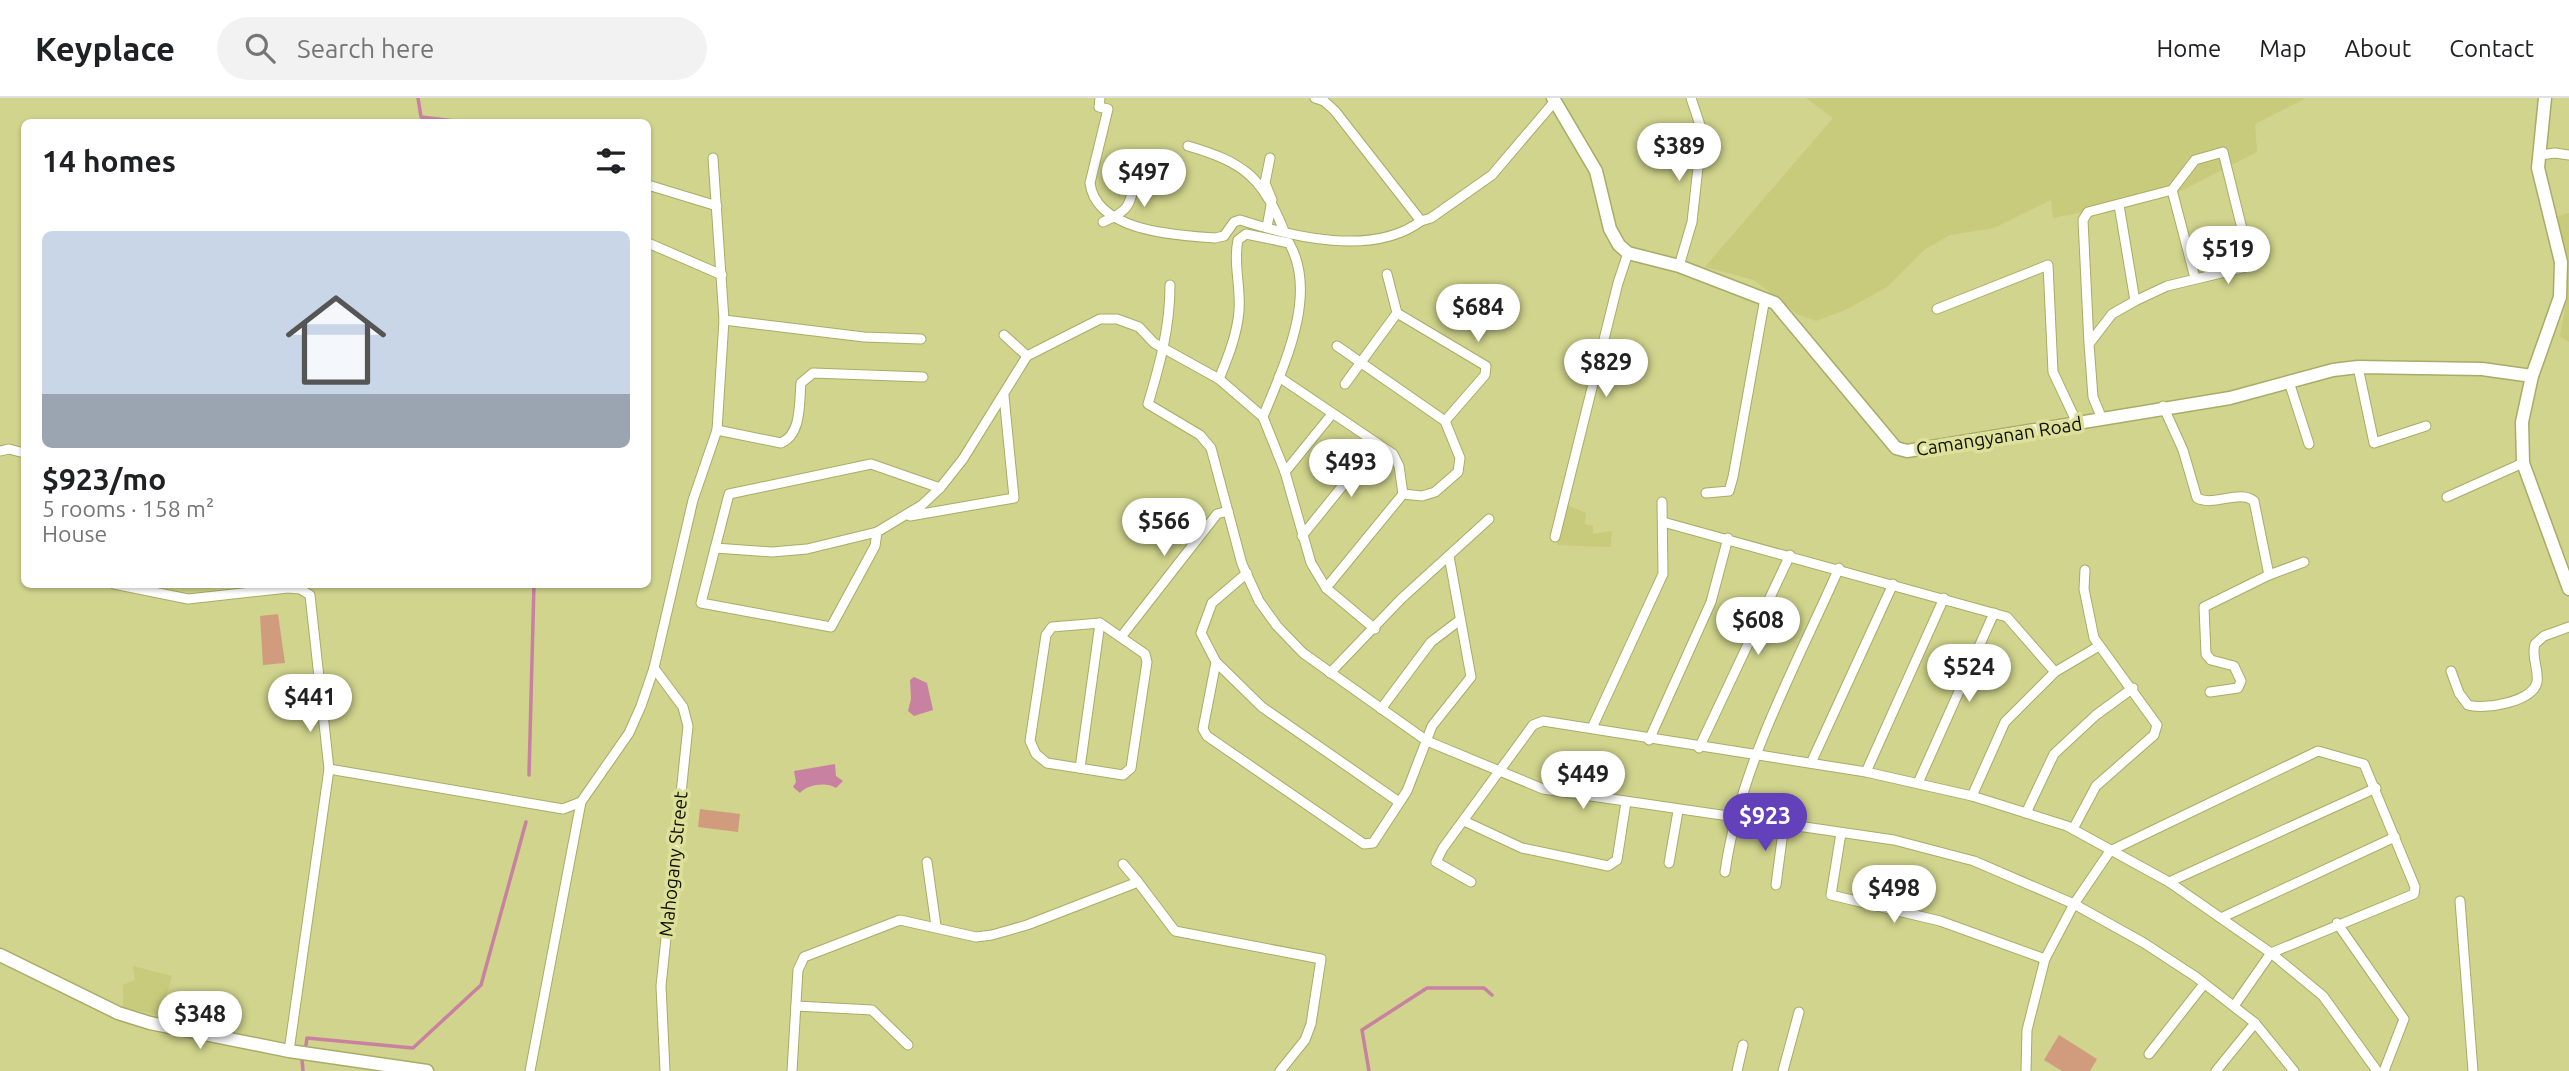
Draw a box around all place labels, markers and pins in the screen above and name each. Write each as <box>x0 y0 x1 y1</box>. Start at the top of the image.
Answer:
pin: $389 <box>1638 123 1720 183</box>
pin: $497 <box>1103 150 1185 209</box>
pin: $519 <box>2187 226 2269 286</box>
pin: $684 <box>1437 285 1519 344</box>
pin: $829 <box>1565 340 1647 399</box>
pin: $493 <box>1310 440 1392 499</box>
pin: $566 <box>1123 498 1205 558</box>
pin: $608 <box>1717 598 1799 657</box>
pin: $524 <box>1928 644 2010 704</box>
pin: $441 <box>269 674 351 734</box>
pin: $449 <box>1542 752 1624 811</box>
pin: $923 <box>1724 794 1806 853</box>
pin: $498 <box>1853 866 1935 925</box>
pin: $348 <box>159 992 241 1051</box>

